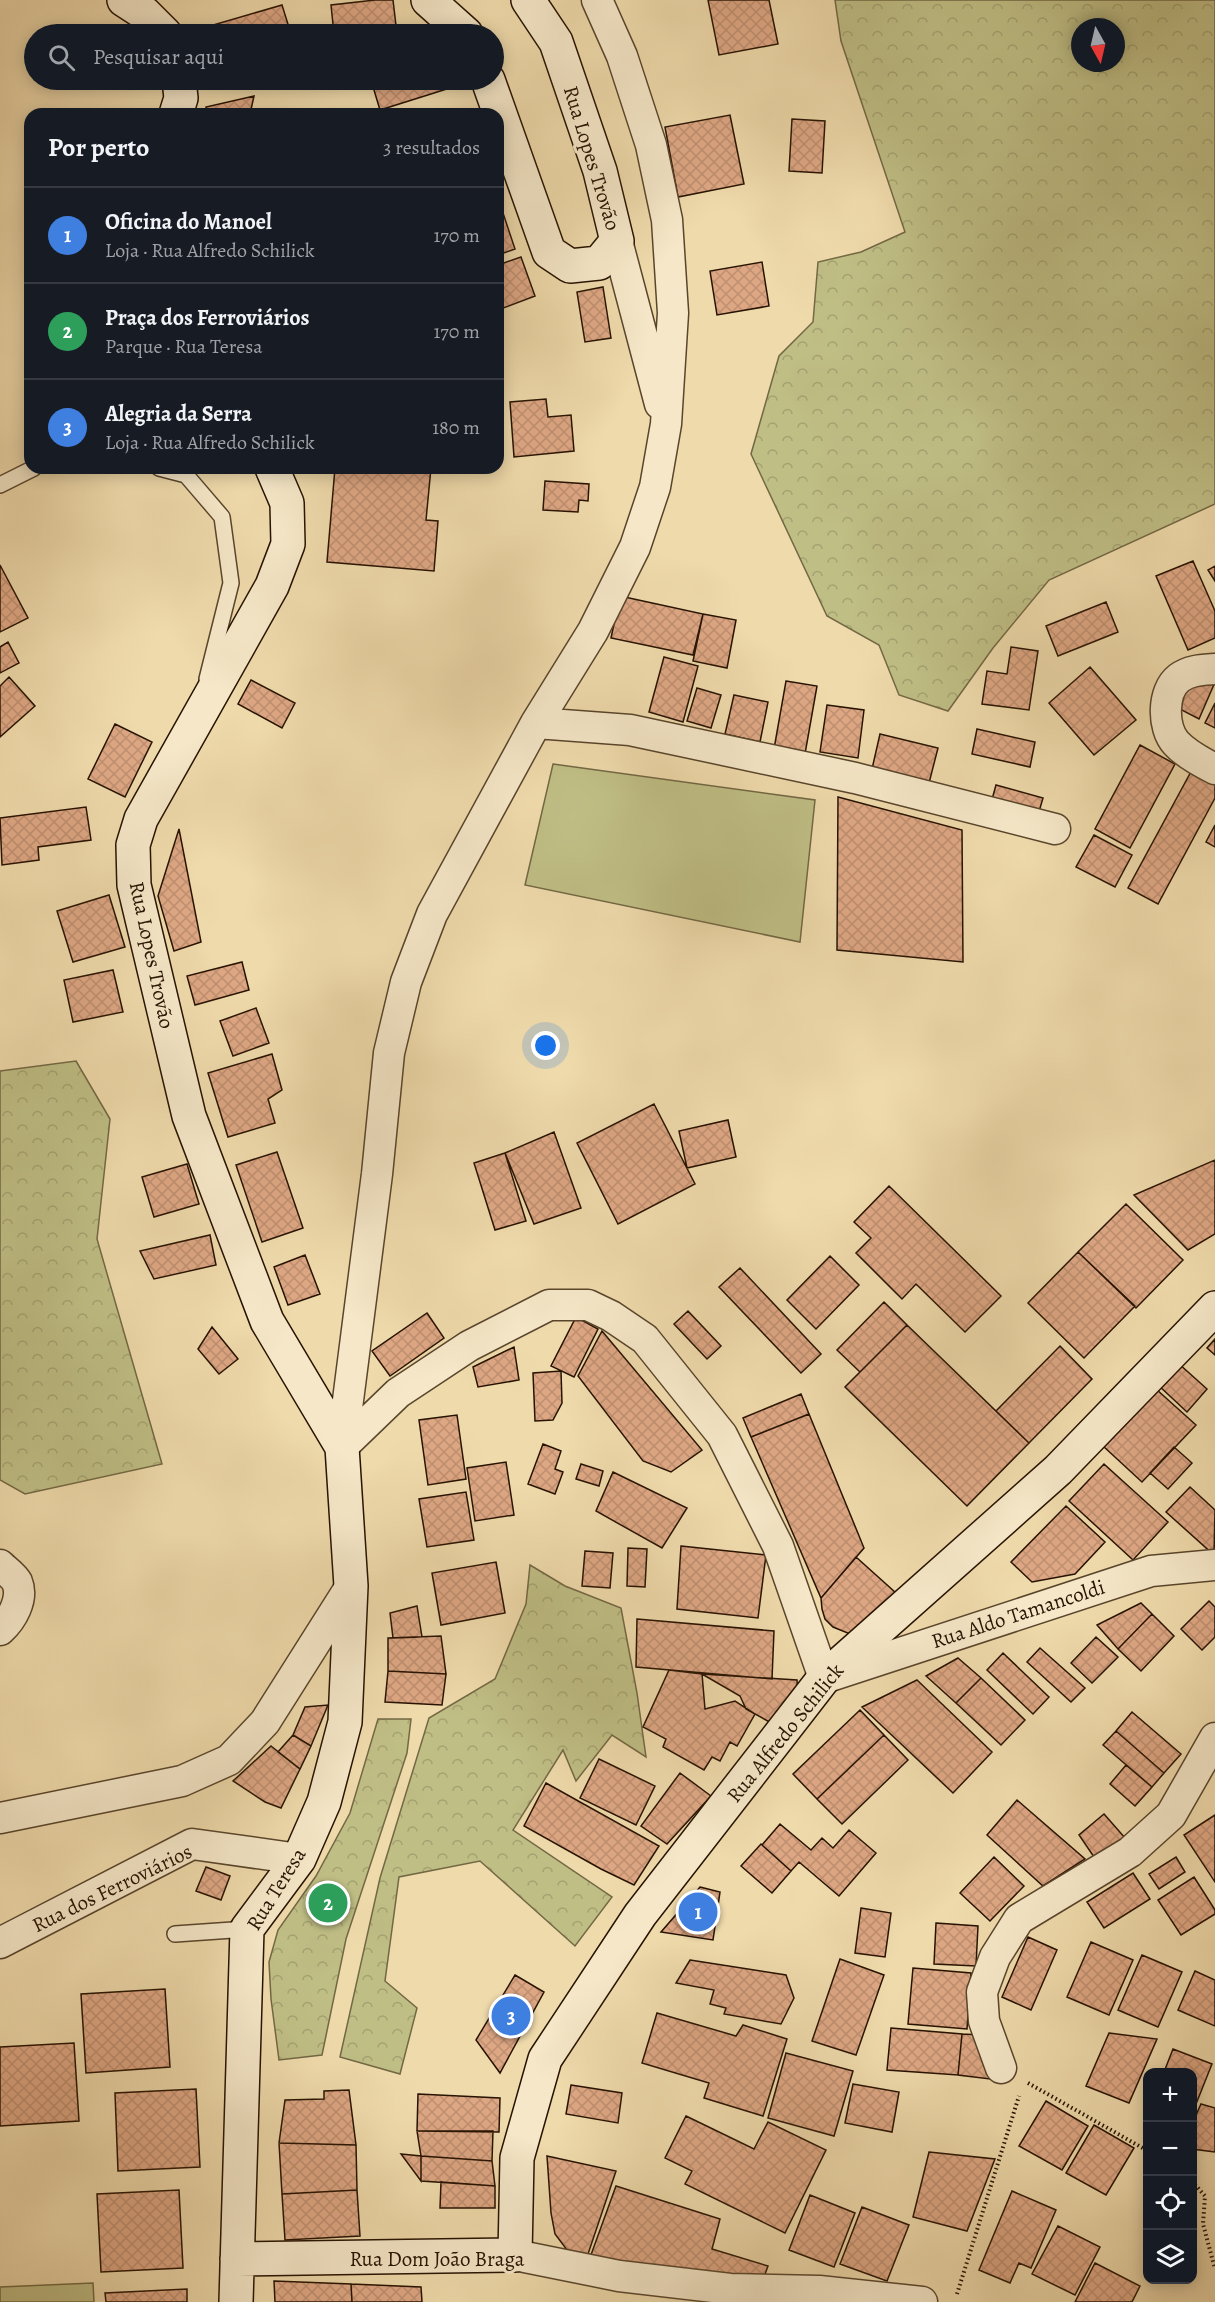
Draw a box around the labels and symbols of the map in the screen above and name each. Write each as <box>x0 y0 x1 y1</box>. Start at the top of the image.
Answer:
north arrow <box>1071 18 1125 72</box>
street label: Rua Lopes Trovão <box>557 82 627 234</box>
street label: Rua Lopes Trovão <box>123 879 181 1031</box>
your location <box>531 1031 560 1060</box>
street label: Rua Aldo Tamancoldi <box>928 1573 1108 1655</box>
street label: Rua Alfredo Schilick <box>720 1657 850 1809</box>
street label: Rua dos Ferroviários <box>27 1837 197 1939</box>
street label: Rua Teresa <box>240 1842 313 1936</box>
pin: 2 <box>308 1880 348 1926</box>
pin: 1 <box>678 1890 718 1934</box>
pin: 3 <box>492 1994 530 2038</box>
street label: Rua Dom João Braga <box>349 2245 525 2273</box>

